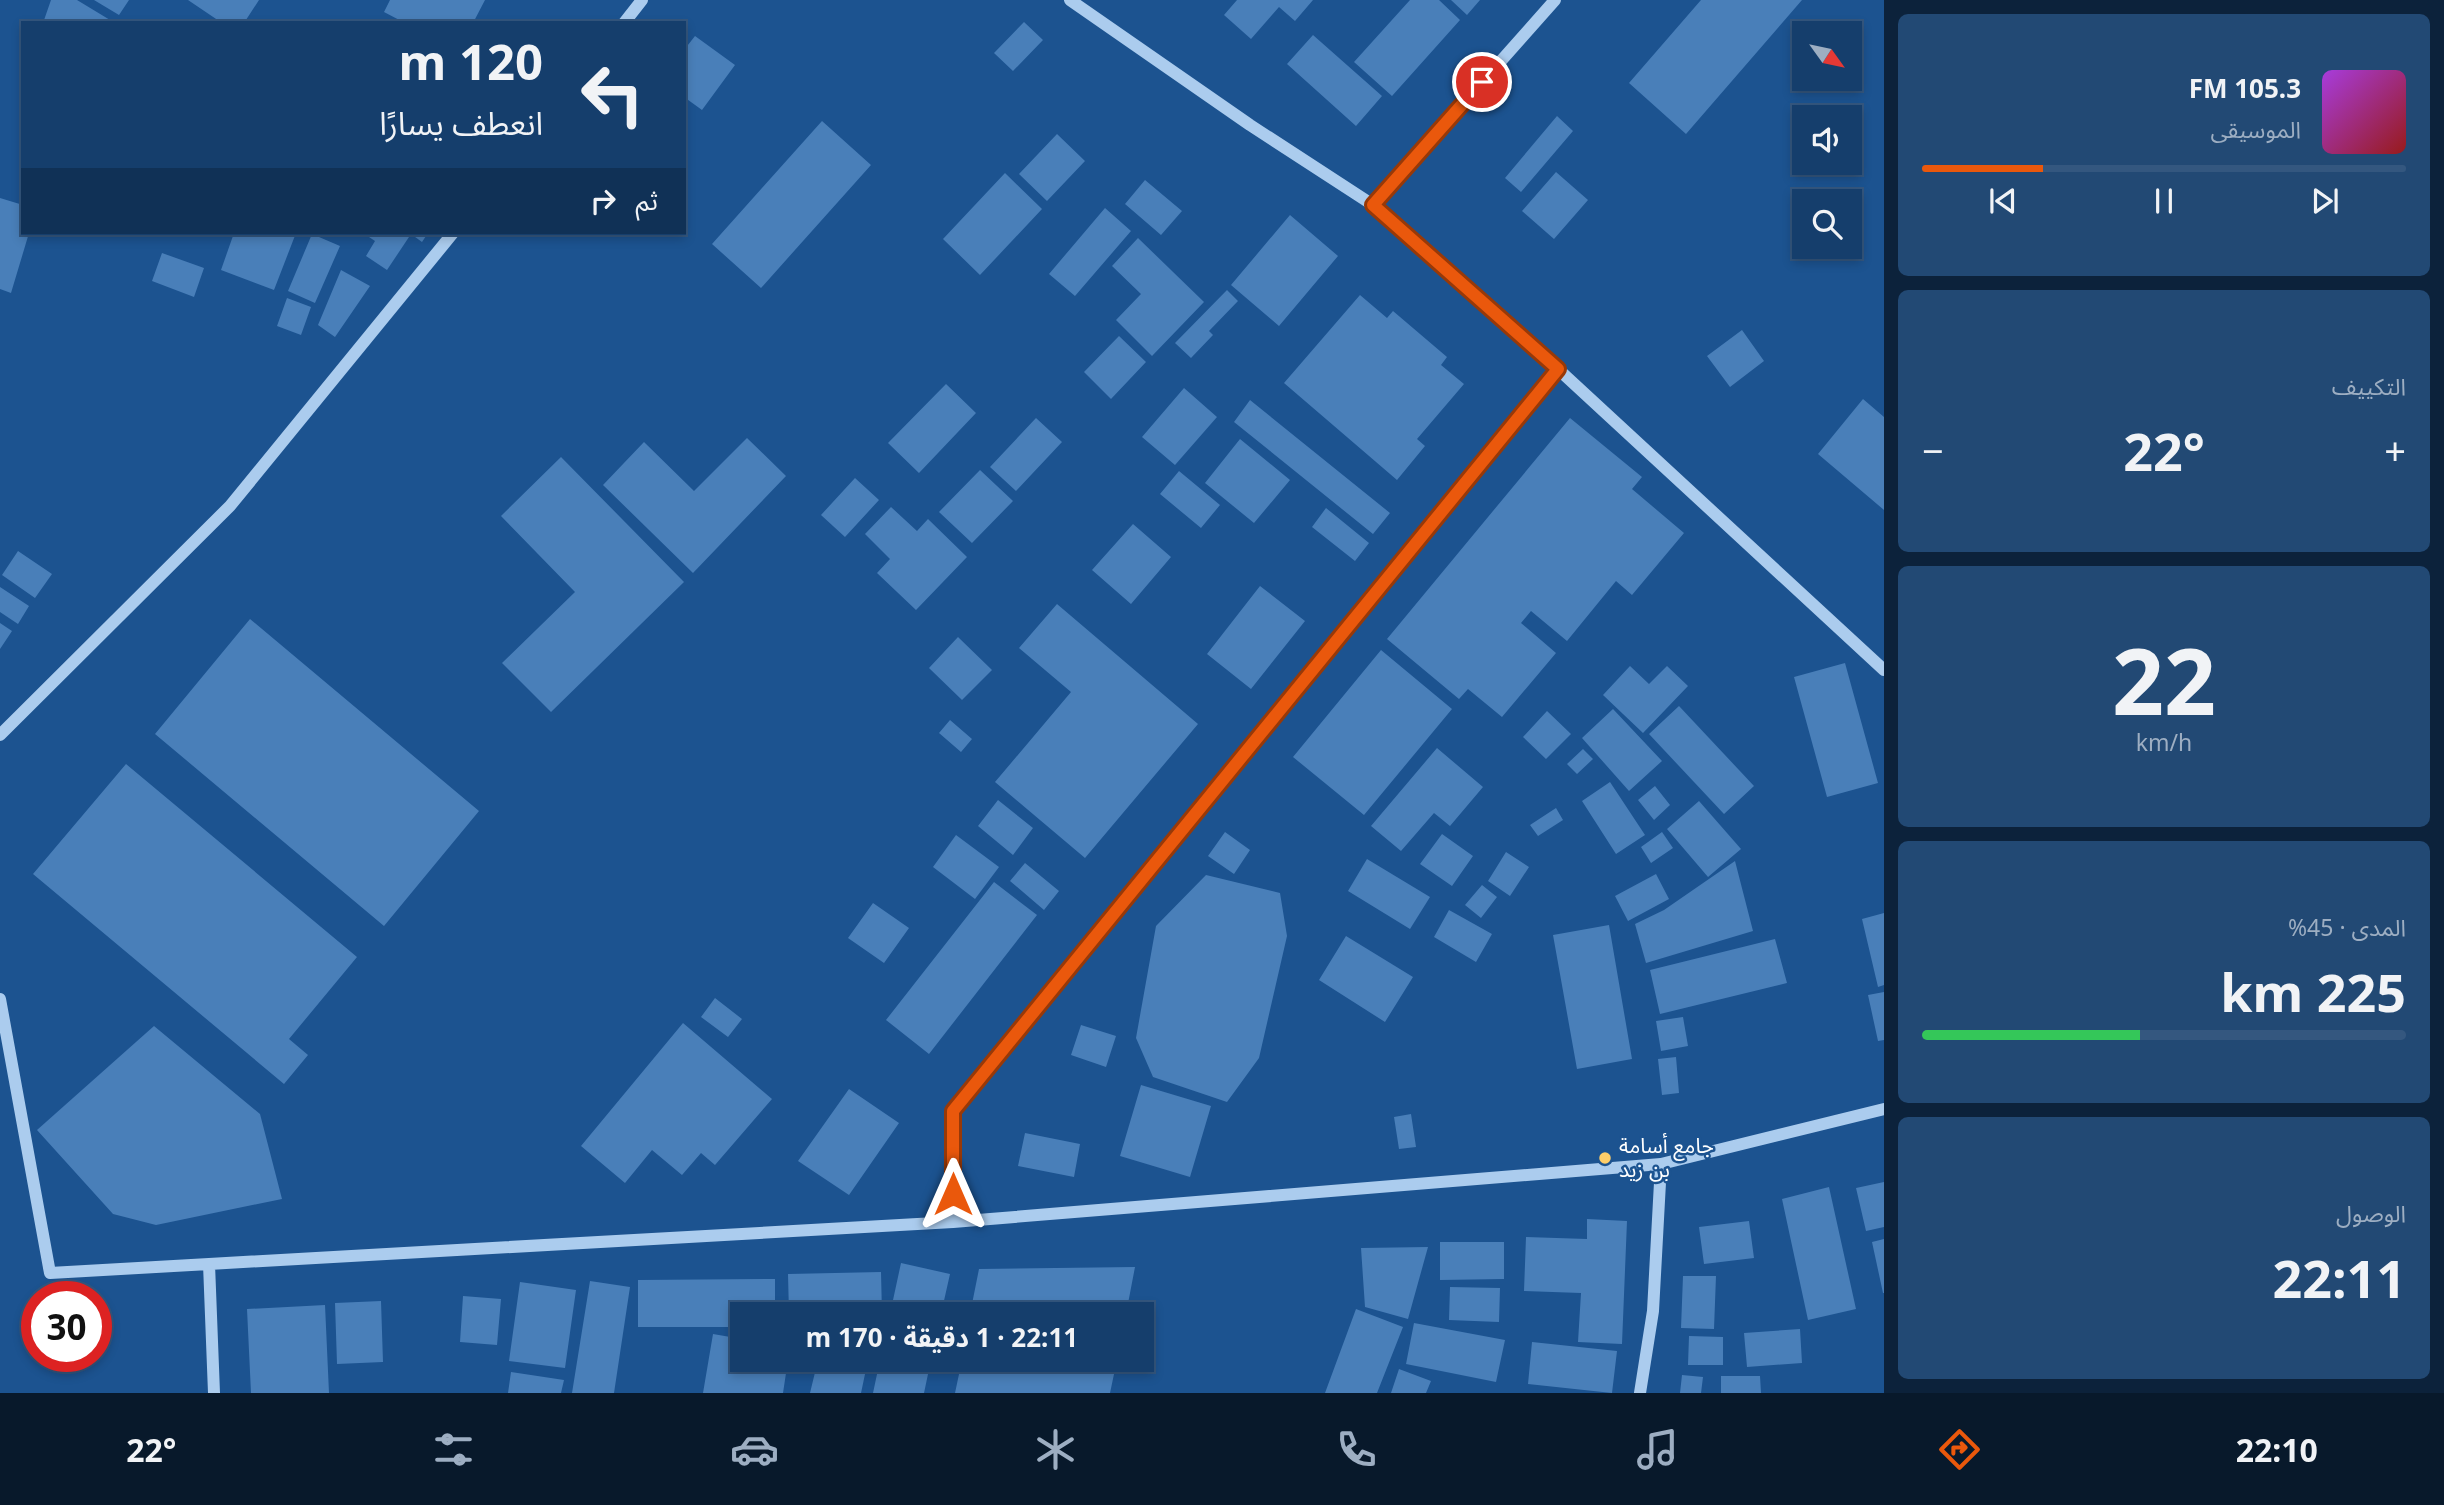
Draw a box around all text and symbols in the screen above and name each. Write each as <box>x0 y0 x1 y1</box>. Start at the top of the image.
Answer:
north arrow <box>1792 21 1862 91</box>
map controls <box>1792 21 1862 259</box>
text: 120 m <box>398 28 543 94</box>
icon: left <box>567 49 658 140</box>
pin <box>1452 52 1512 112</box>
icon: arrive <box>1463 63 1501 101</box>
text: 105.3 FM <box>2189 70 2301 106</box>
text: انعطف يسارًا <box>379 101 543 144</box>
button: sound <box>1792 105 1862 175</box>
text: الموسيقى <box>2210 113 2301 145</box>
icon: right <box>584 182 622 220</box>
text: ثم <box>636 182 658 218</box>
icon: previous <box>1984 182 2022 220</box>
icon: pause <box>2145 182 2183 220</box>
icon: next <box>2306 182 2344 220</box>
button: search <box>1792 189 1862 259</box>
text: التكييف <box>2332 370 2406 402</box>
text: 22° <box>2123 415 2205 486</box>
text: − <box>1922 424 1944 476</box>
text: + <box>2384 424 2406 476</box>
text: 22 <box>2112 618 2216 742</box>
text: km/h <box>2136 726 2192 758</box>
text: المدى · 45% <box>2288 911 2406 943</box>
text: 225 km <box>2220 956 2406 1027</box>
place label: جامع أسامة بن زيد <box>1619 1131 1714 1183</box>
marker: جامع أسامة بن زيد <box>1597 1150 1613 1166</box>
position arrow <box>916 1157 990 1231</box>
text: الوصول <box>2336 1197 2406 1229</box>
text: 22:11 <box>2272 1242 2406 1313</box>
speed limit sign: 30 <box>21 1281 112 1372</box>
text: 22:11 · 1 دقيقة · 170 m <box>806 1319 1078 1355</box>
icon: filters <box>429 1425 478 1474</box>
icon: car <box>730 1425 779 1474</box>
icon: climate <box>1031 1425 1080 1474</box>
icon: phone <box>1332 1425 1381 1474</box>
icon: music <box>1633 1425 1682 1474</box>
icon: directions <box>1935 1425 1984 1474</box>
text: 22° <box>126 1428 176 1471</box>
text: 22:10 <box>2236 1428 2318 1471</box>

